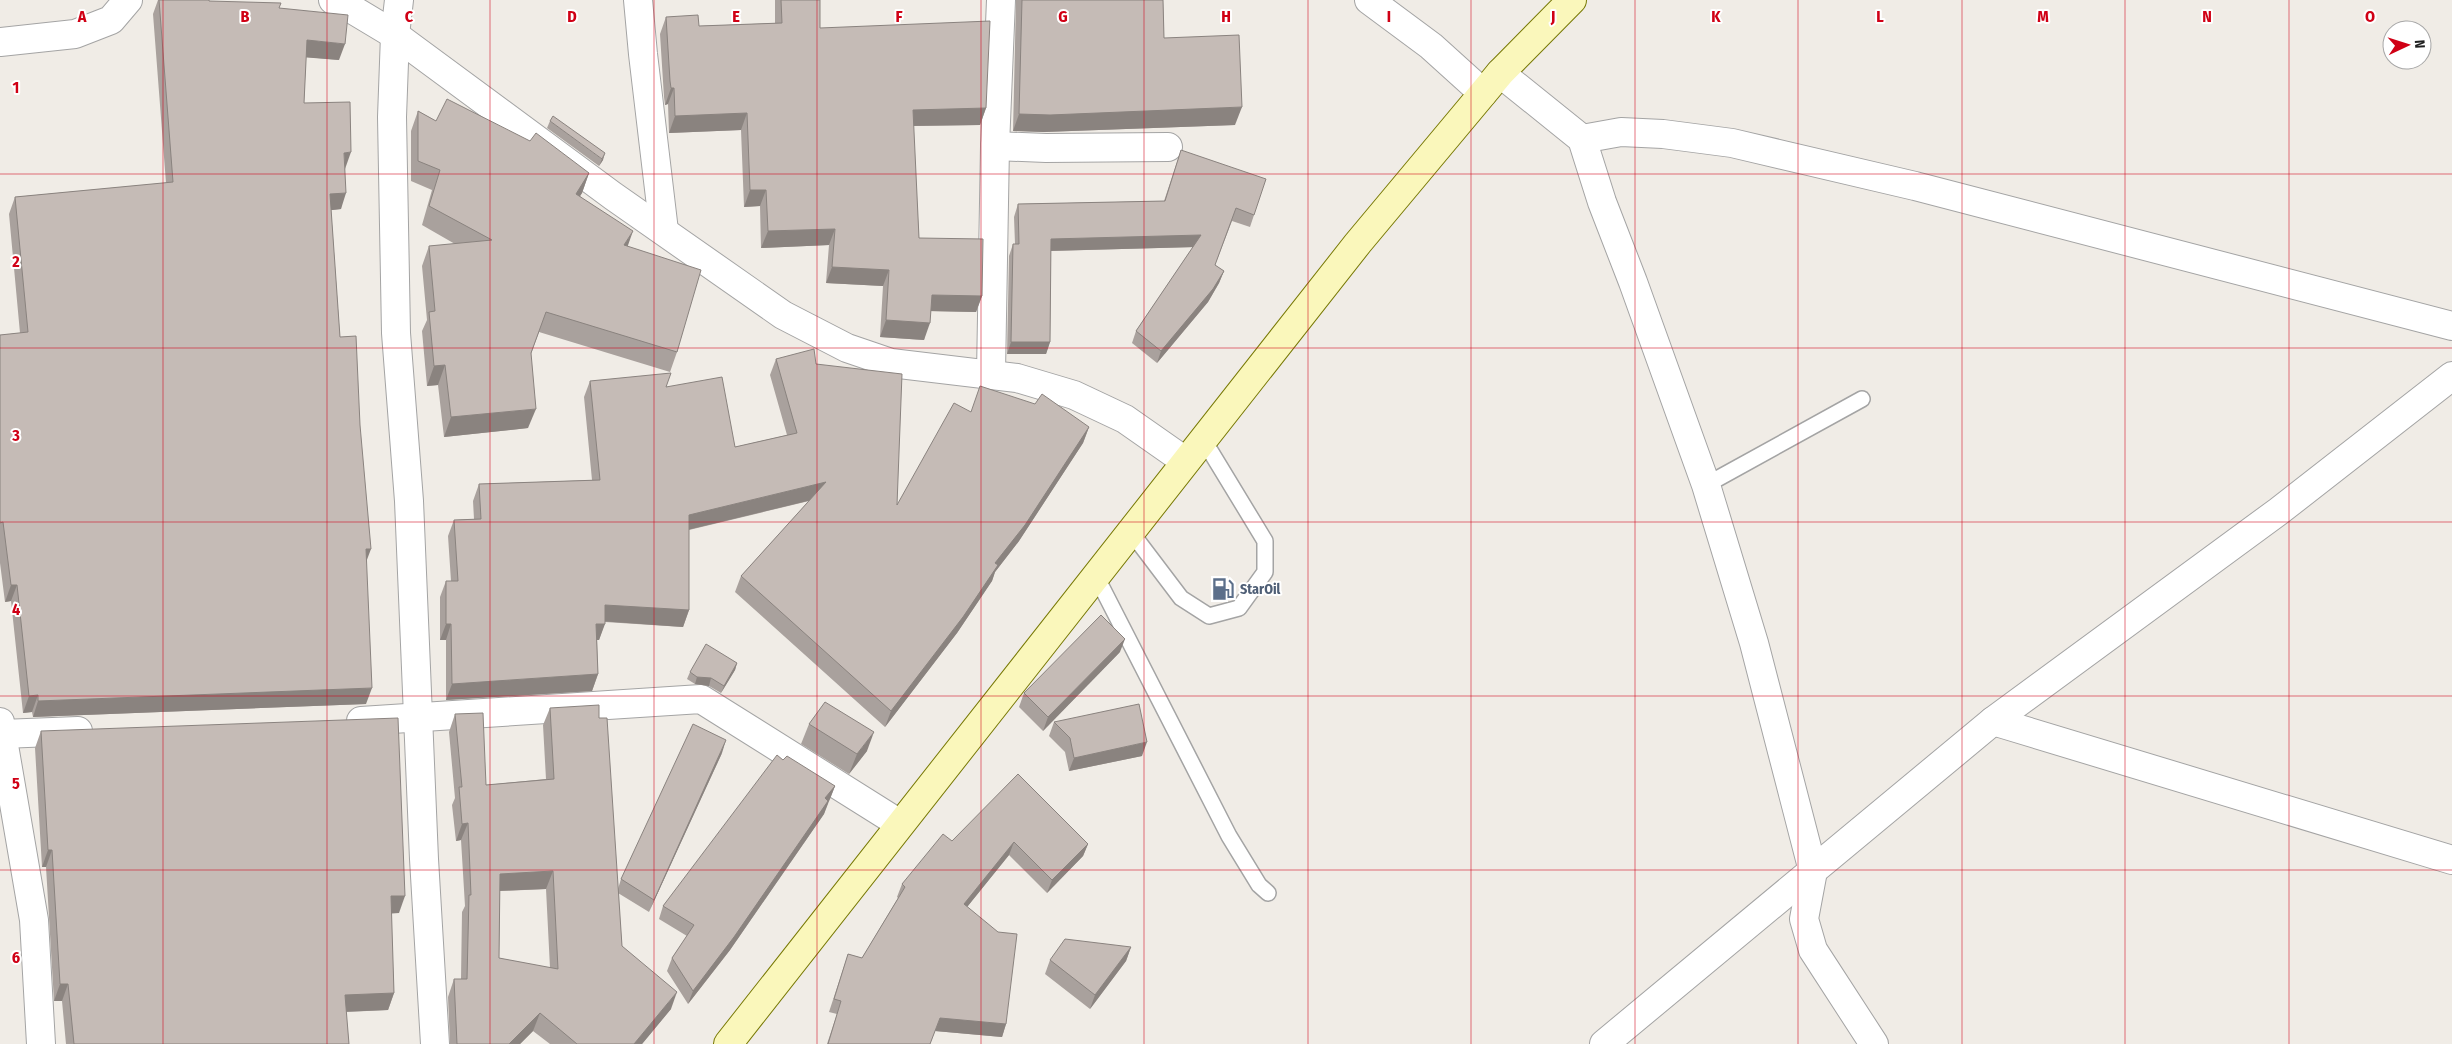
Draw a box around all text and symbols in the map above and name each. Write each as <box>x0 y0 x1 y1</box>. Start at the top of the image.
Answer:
text: A <box>77 7 87 26</box>
text: B <box>241 7 250 26</box>
text: C <box>405 7 414 26</box>
text: D <box>567 7 577 26</box>
text: E <box>732 7 740 26</box>
text: F <box>895 7 903 26</box>
text: G <box>1058 7 1068 26</box>
text: H <box>1221 7 1231 26</box>
text: I <box>1387 7 1391 26</box>
text: J <box>1550 7 1555 26</box>
text: K <box>1711 7 1721 26</box>
text: L <box>1876 7 1884 26</box>
text: M <box>2037 7 2049 26</box>
text: N <box>2202 7 2212 26</box>
text: O <box>2365 7 2375 26</box>
north arrow <box>2382 20 2432 70</box>
text: N <box>2411 39 2428 49</box>
text: 1 <box>13 78 19 97</box>
text: 2 <box>11 252 20 271</box>
text: 3 <box>11 426 20 445</box>
fuel station icon: StarOil <box>1210 576 1236 602</box>
place label: StarOil <box>1240 581 1281 598</box>
text: 4 <box>12 600 20 619</box>
text: 5 <box>12 774 20 793</box>
text: 6 <box>12 948 20 967</box>

